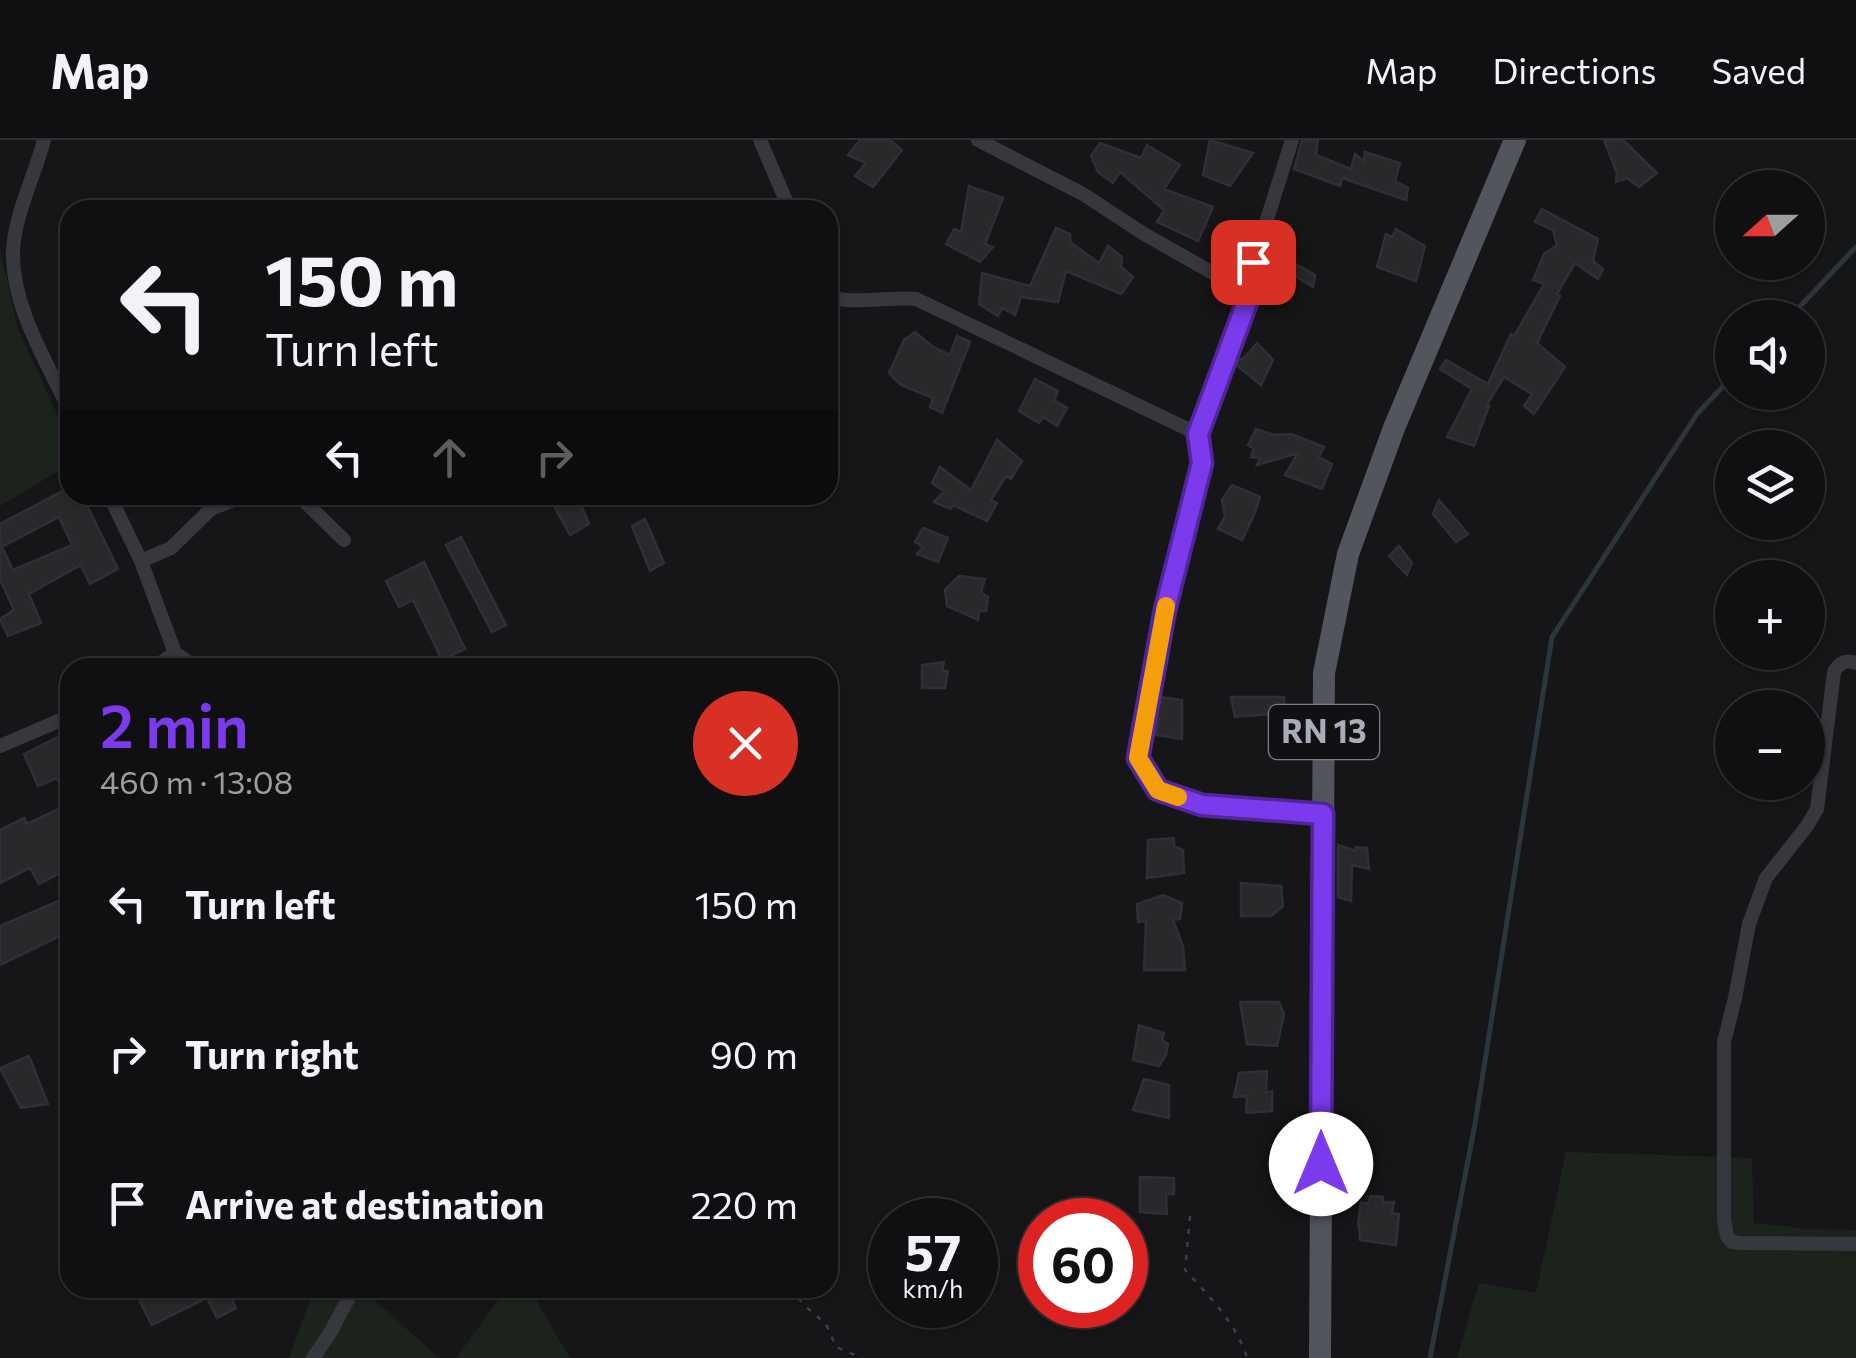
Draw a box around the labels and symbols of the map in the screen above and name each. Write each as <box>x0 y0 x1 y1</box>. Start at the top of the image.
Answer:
north arrow <box>1715 170 1825 280</box>
pin <box>1211 220 1296 305</box>
road number: RN 13 <box>1269 705 1379 759</box>
position arrow <box>1269 1112 1373 1216</box>
speed limit sign: 60 <box>1018 1198 1148 1328</box>

